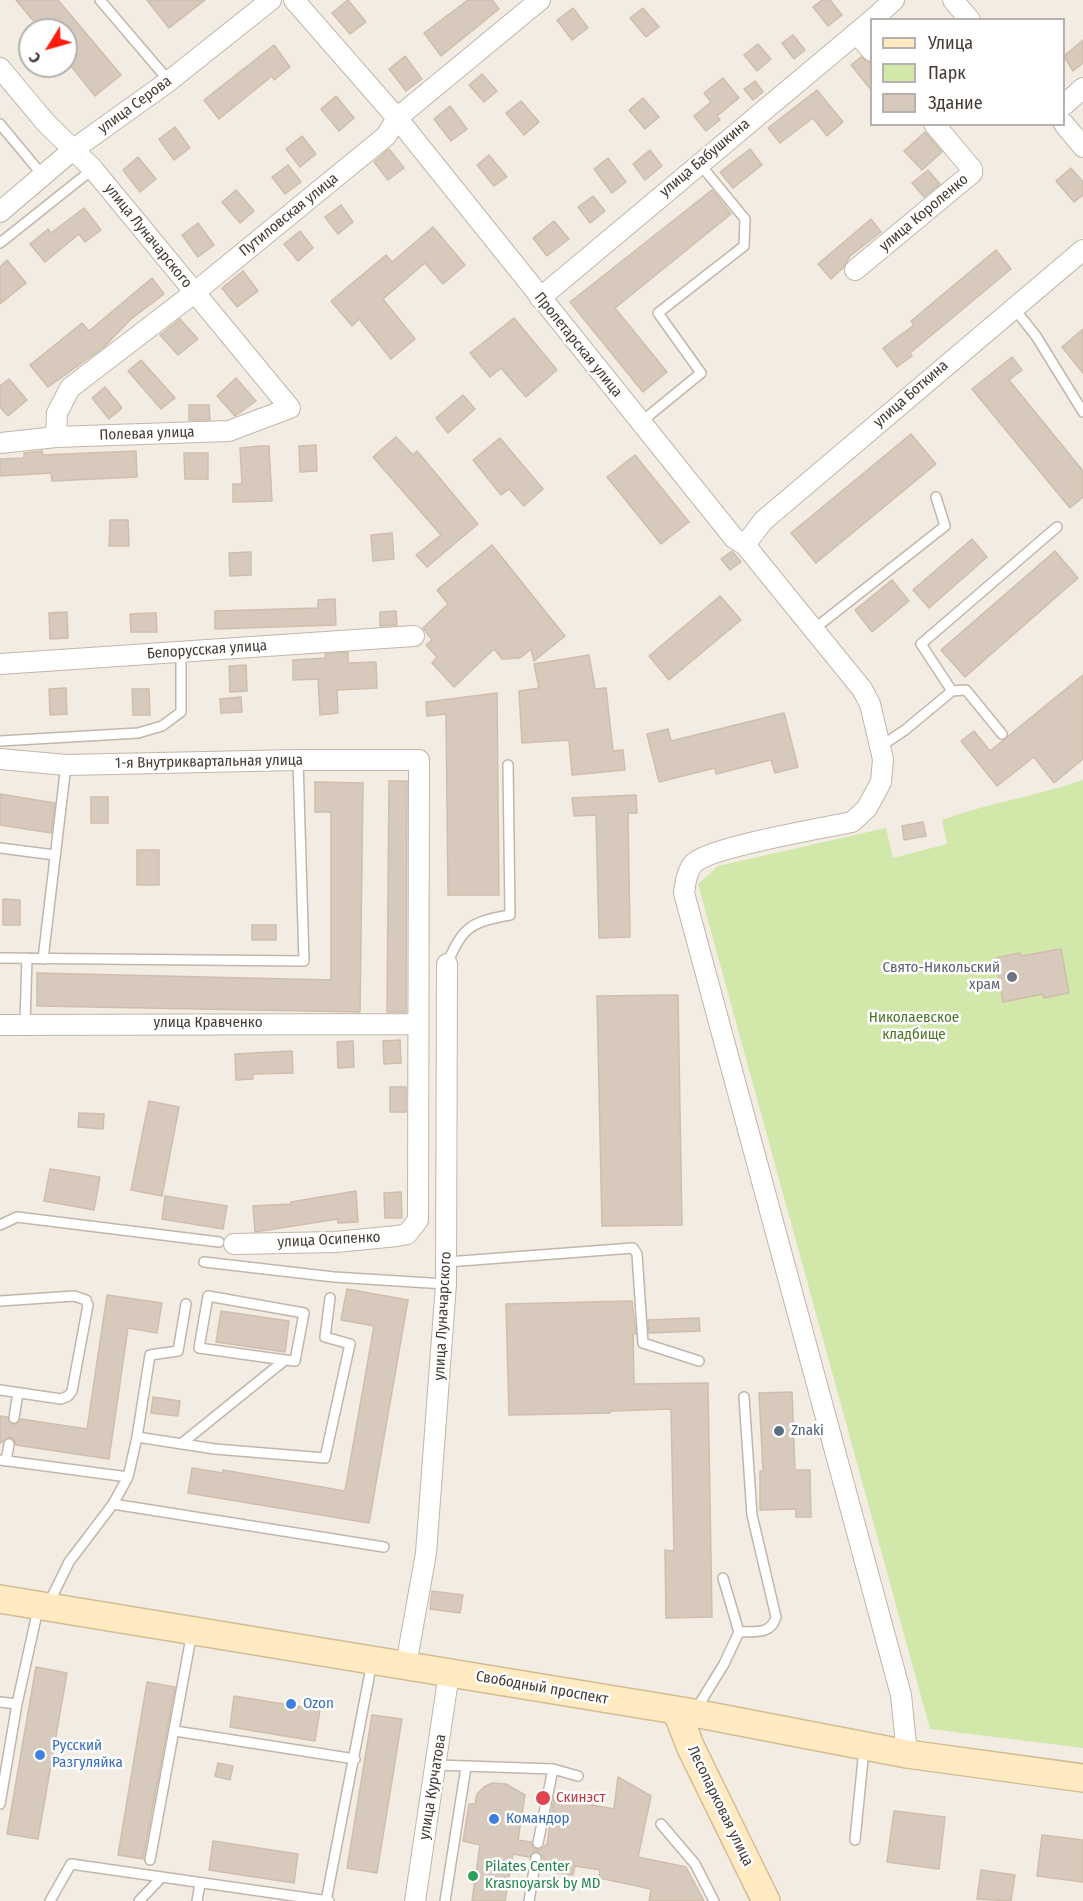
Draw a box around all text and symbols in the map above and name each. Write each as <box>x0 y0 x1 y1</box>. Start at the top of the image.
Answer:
north arrow <box>18 18 78 78</box>
legend <box>870 18 1065 126</box>
text: Улица <box>928 32 973 54</box>
text: С <box>25 49 45 67</box>
text: Парк <box>928 62 966 84</box>
street label: улица Серова <box>95 72 175 138</box>
text: Здание <box>928 92 983 114</box>
street label: улица Бабушкина <box>656 115 754 201</box>
street label: Путиловская улица <box>236 170 342 260</box>
street label: улица Короленко <box>876 171 972 255</box>
street label: улица Луначарского <box>100 180 196 292</box>
street label: Пролетарская улица <box>530 289 626 401</box>
street label: улица Боткина <box>870 357 952 431</box>
street label: Полевая улица <box>99 423 195 445</box>
street label: Белорусская улица <box>146 637 268 663</box>
street label: 1-я Внутриквартальная улица <box>115 751 303 773</box>
place label: Свято-Никольский храм <box>883 959 1000 994</box>
marker: Свято-Никольский храм <box>1005 970 1019 984</box>
park label: Николаевское кладбище <box>869 1009 959 1044</box>
street label: улица Кравченко <box>153 1014 263 1032</box>
street label: улица Осипенко <box>277 1228 381 1252</box>
street label: улица Луначарского <box>431 1251 455 1381</box>
place label: Znaki <box>791 1422 824 1440</box>
marker: Znaki <box>772 1424 786 1438</box>
street label: Свободный проспект <box>474 1667 610 1709</box>
place label: Ozon <box>303 1695 334 1713</box>
marker: Ozon <box>284 1697 298 1711</box>
street label: улица Курчатова <box>416 1733 450 1841</box>
place label: Русский Разгуляйка <box>52 1737 123 1772</box>
street label: Лесопарковая улица <box>683 1743 757 1869</box>
marker: Русский Разгуляйка <box>33 1748 47 1762</box>
marker: Скинэст <box>534 1789 552 1807</box>
place label: Скинэст <box>556 1789 606 1807</box>
place label: Командор <box>506 1810 570 1828</box>
marker: Командор <box>487 1812 501 1826</box>
place label: Pilates Center Krasnoyarsk by MD <box>485 1858 600 1893</box>
marker: Pilates Center Krasnoyarsk by MD <box>466 1869 480 1883</box>

